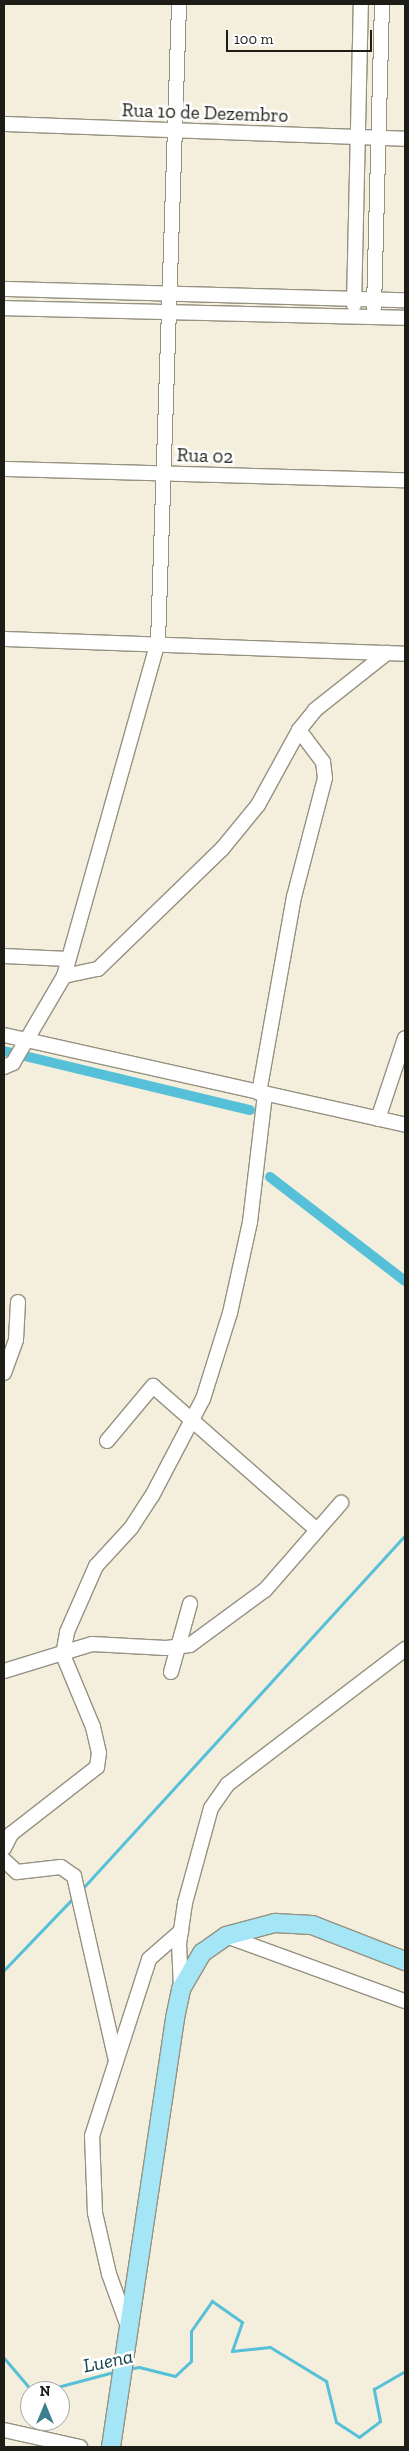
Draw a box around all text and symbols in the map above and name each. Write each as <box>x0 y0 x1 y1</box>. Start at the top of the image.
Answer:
scale bar <box>229 20 375 52</box>
text: 100 m <box>234 30 273 48</box>
street label: Rua 10 de Dezembro <box>121 99 289 127</box>
street label: Rua 02 <box>176 444 234 468</box>
water label: Luena <box>81 2344 135 2378</box>
north arrow <box>20 2381 70 2431</box>
text: N <box>40 2383 50 2400</box>

